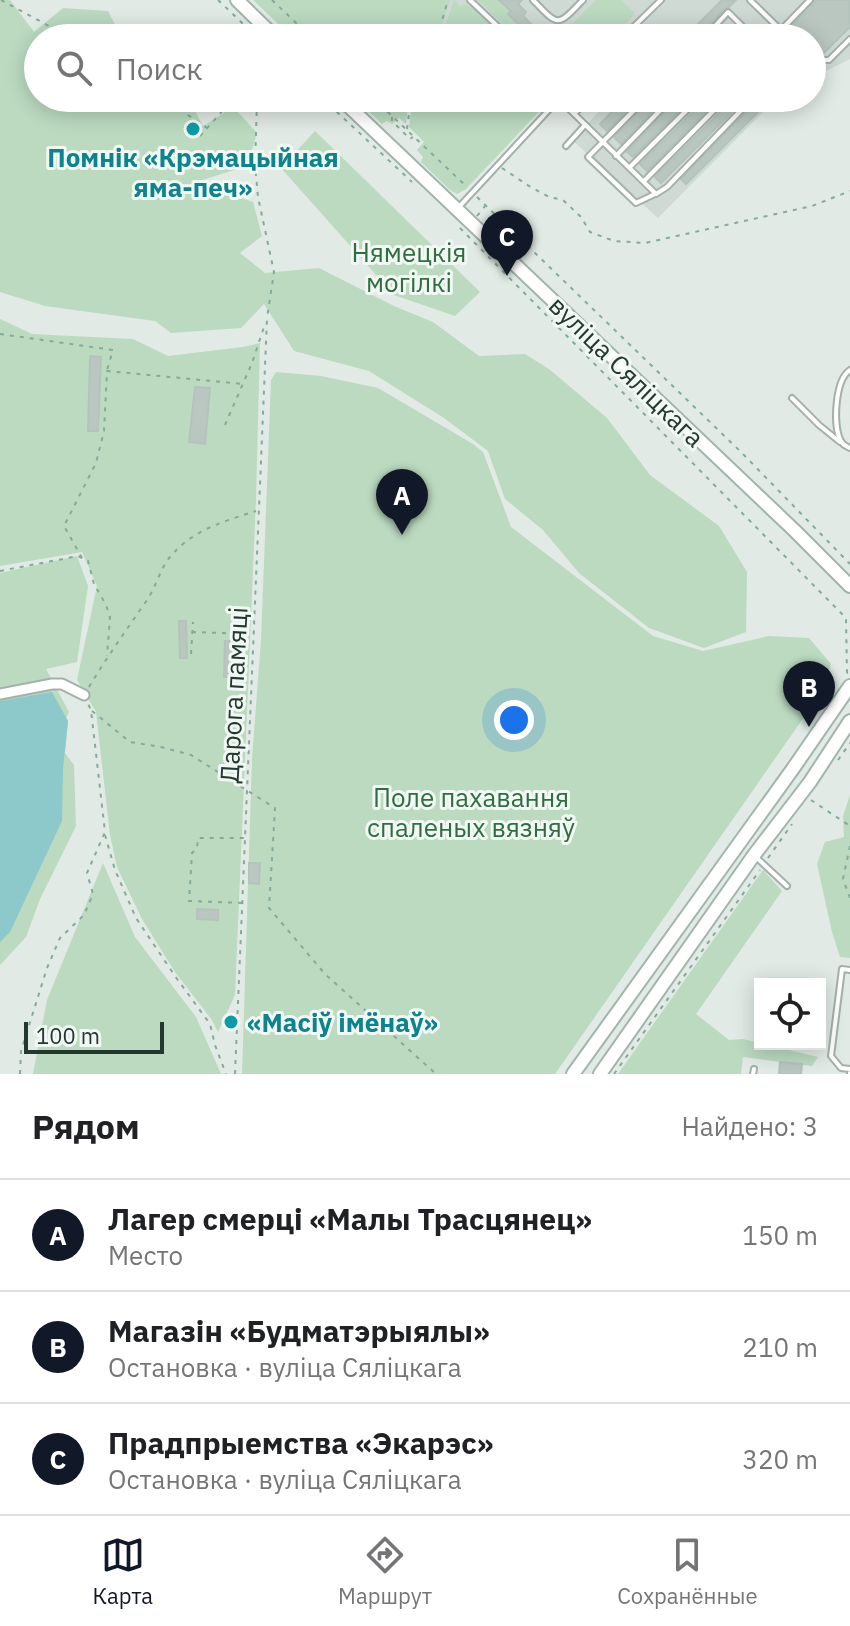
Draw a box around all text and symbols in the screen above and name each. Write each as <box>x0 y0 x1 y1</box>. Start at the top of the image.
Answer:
search box <box>24 24 826 112</box>
icon: search <box>52 46 96 90</box>
text: Поиск <box>116 49 203 88</box>
marker: Помнік «Крэмацыйная яма-печ» <box>184 120 202 138</box>
place label: Помнік «Крэмацыйная яма-печ» <box>47 140 339 204</box>
pin: C <box>481 210 533 276</box>
park label: Нямецкія могілкі <box>352 235 466 299</box>
street label: вуліца Сяліцкага <box>542 288 712 454</box>
pin: A <box>376 469 428 535</box>
street label: Дарога памяці <box>211 606 255 784</box>
pin: B <box>783 661 835 727</box>
your location <box>494 700 534 740</box>
park label: Поле пахавання спаленых вязняў <box>367 780 575 844</box>
map controls <box>754 978 826 1050</box>
button: locate <box>754 978 826 1050</box>
place label: «Масіў імёнаў» <box>247 1005 438 1039</box>
marker: «Масіў імёнаў» <box>222 1013 240 1031</box>
scale bar <box>24 1018 164 1054</box>
text: 100 m <box>36 1021 100 1050</box>
text: Рядом <box>32 1104 140 1148</box>
text: Найдено: 3 <box>681 1109 818 1143</box>
text: Лагер смерці «Малы Трасцянец» <box>108 1199 592 1238</box>
text: A <box>49 1218 67 1252</box>
text: 150 m <box>742 1218 818 1252</box>
text: Место <box>108 1238 183 1272</box>
text: Магазін «Будматэрыялы» <box>108 1311 490 1350</box>
text: B <box>49 1330 67 1364</box>
text: 210 m <box>742 1330 818 1364</box>
text: Остановка · вуліца Сяліцкага <box>108 1350 462 1384</box>
text: Прадпрыемства «Экарэс» <box>108 1423 493 1462</box>
text: C <box>50 1442 66 1476</box>
text: 320 m <box>742 1442 818 1476</box>
text: Остановка · вуліца Сяліцкага <box>108 1462 462 1496</box>
tab: Карта <box>93 1533 153 1610</box>
tab: Маршрут <box>338 1533 432 1610</box>
tab: Сохранённые <box>617 1533 757 1610</box>

